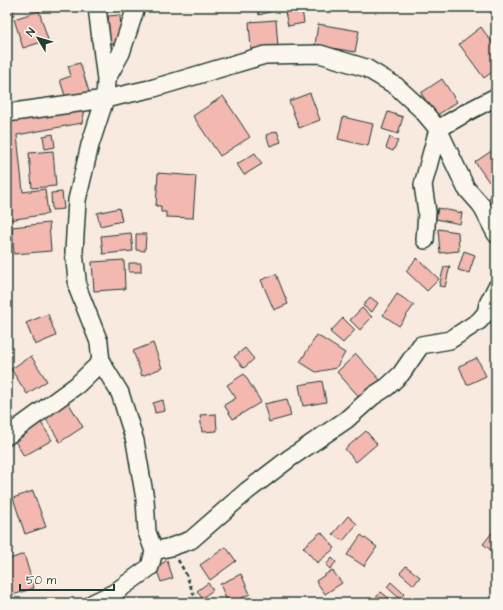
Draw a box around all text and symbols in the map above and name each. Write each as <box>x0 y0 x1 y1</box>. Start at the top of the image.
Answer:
north arrow <box>18 18 58 58</box>
text: N <box>22 25 39 39</box>
scale bar <box>20 566 114 592</box>
text: 50 m <box>26 572 57 589</box>

